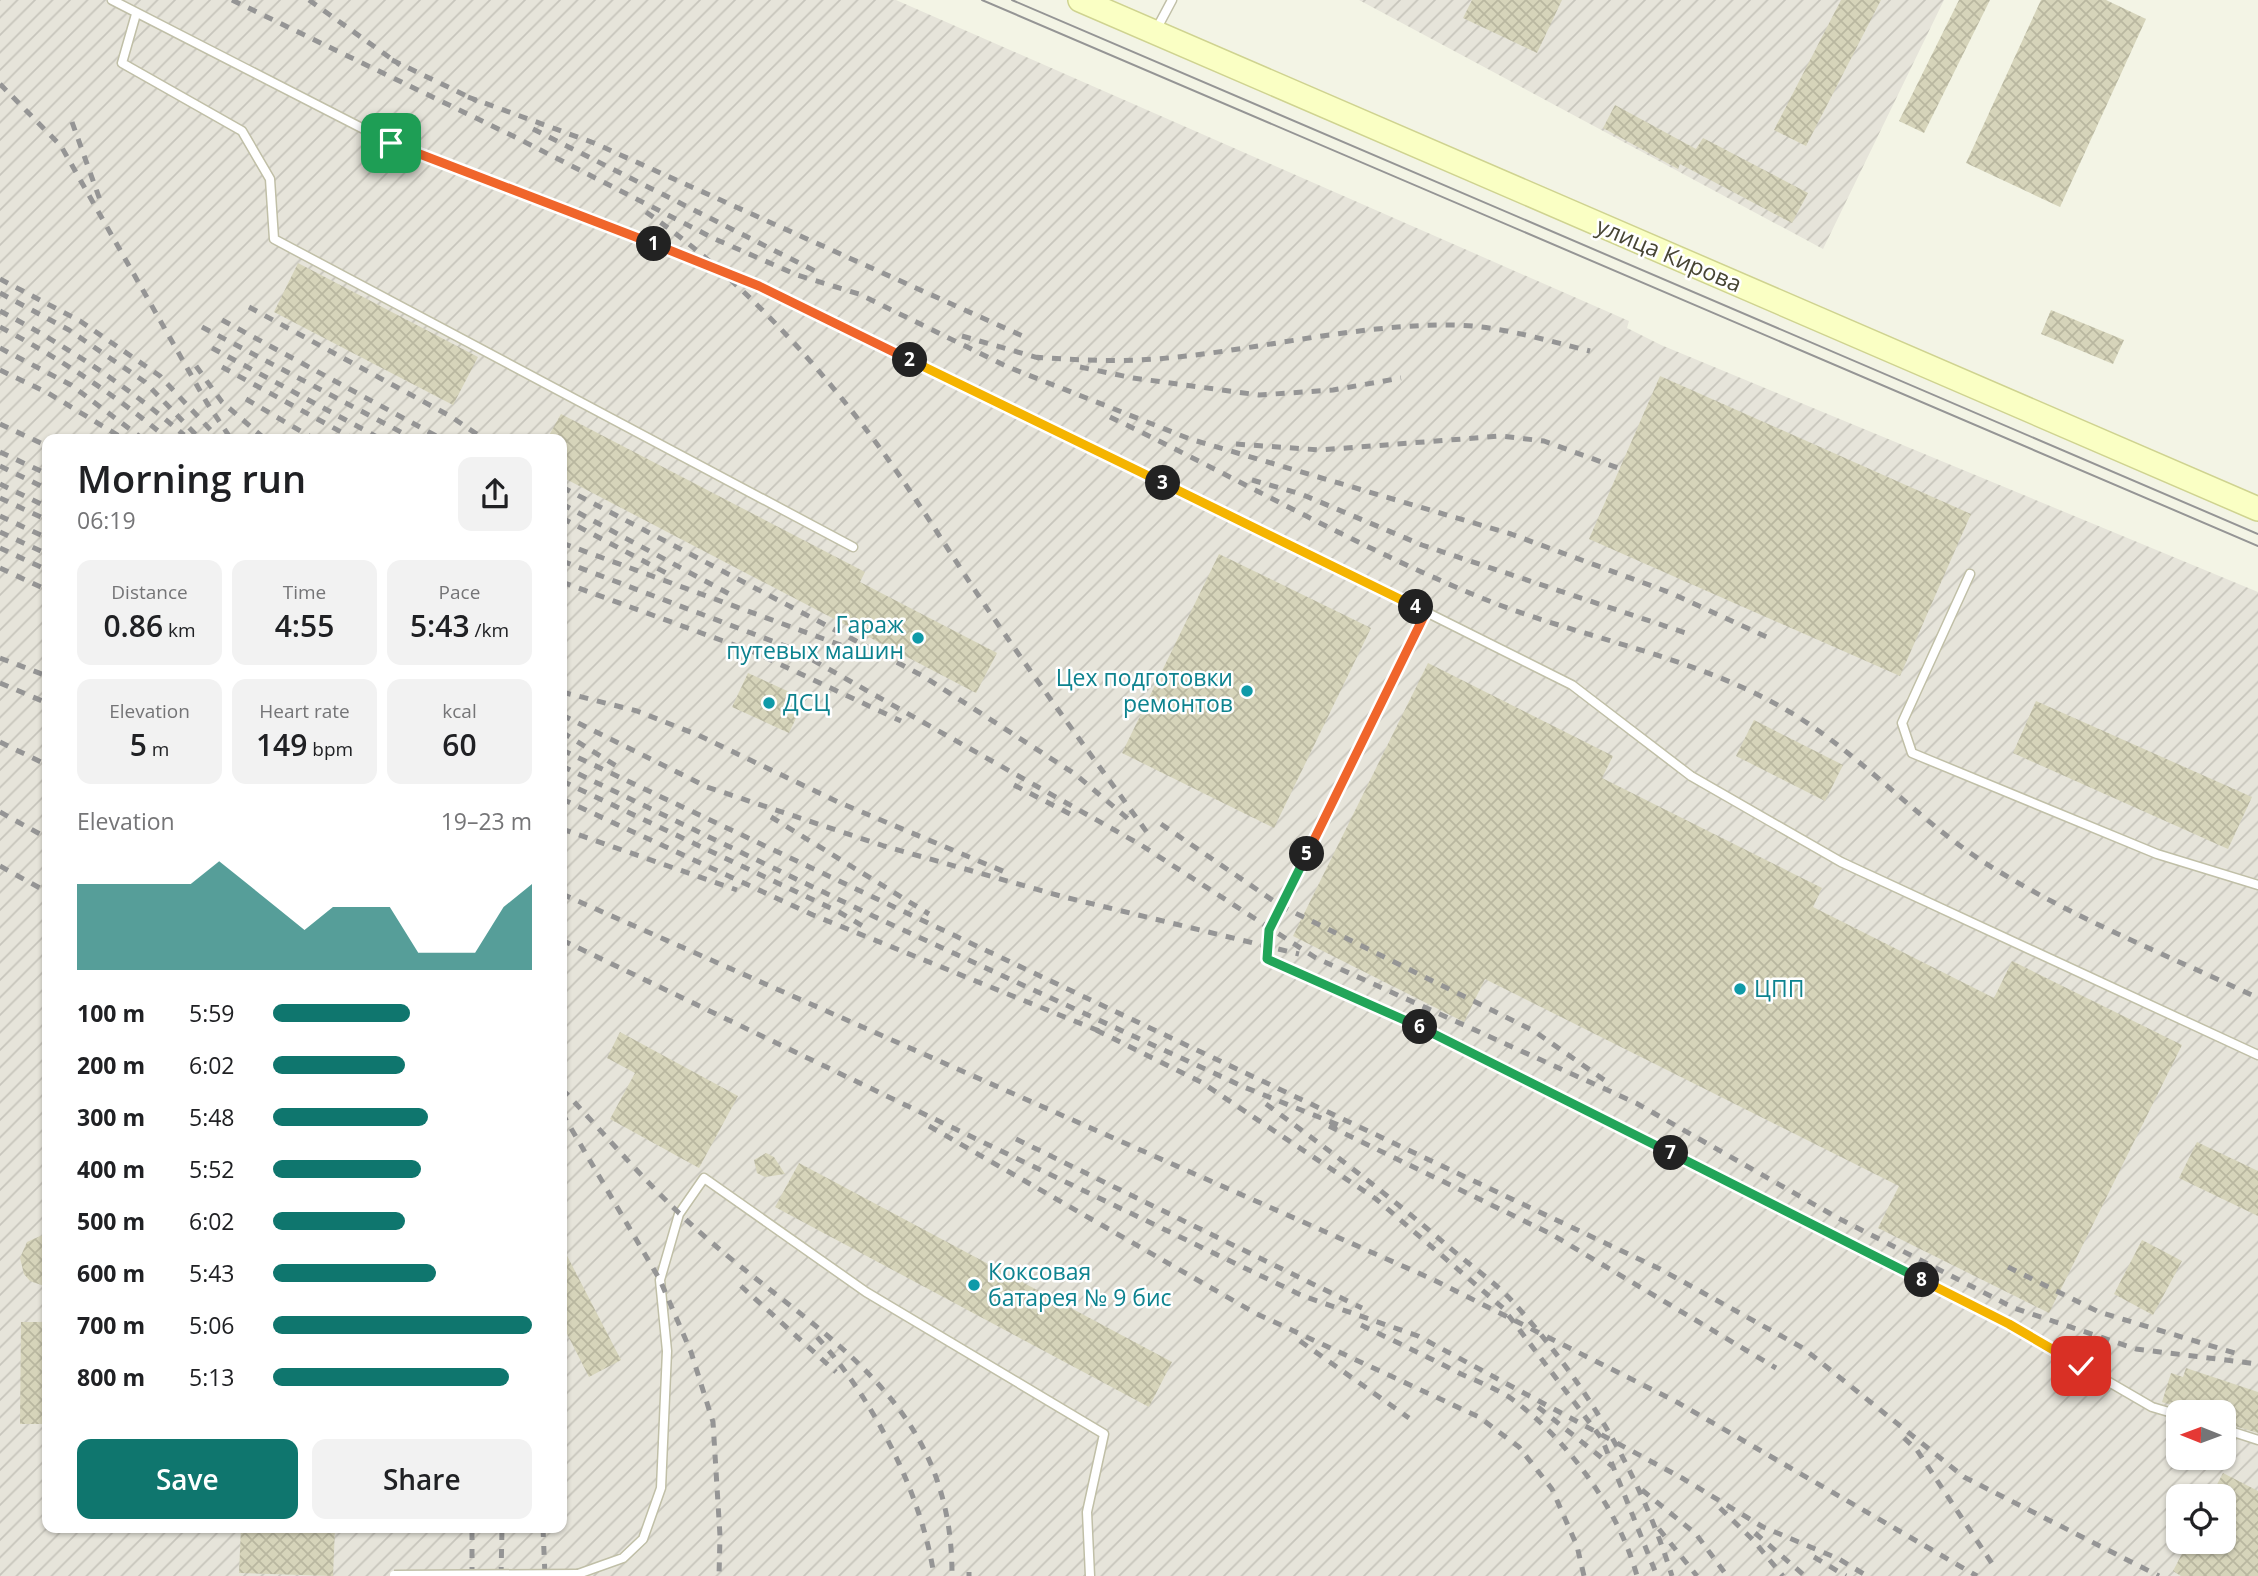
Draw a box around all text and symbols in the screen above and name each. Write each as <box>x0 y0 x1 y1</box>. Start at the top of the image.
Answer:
pin <box>361 113 421 173</box>
icon: arrive <box>372 124 410 162</box>
street label: улица Кирова <box>1592 209 1747 299</box>
pin: 1 <box>636 226 672 262</box>
text: 1 <box>648 230 659 256</box>
pin: 2 <box>892 342 928 378</box>
text: 2 <box>904 346 915 372</box>
text: Morning run <box>77 452 306 504</box>
button: share <box>458 457 532 531</box>
pin: 3 <box>1146 466 1180 500</box>
text: 3 <box>1157 469 1168 495</box>
text: 06:19 <box>77 504 136 536</box>
text: Distance <box>111 579 188 605</box>
text: Time <box>283 579 326 605</box>
text: Pace <box>439 579 480 605</box>
pin: 4 <box>1398 590 1434 624</box>
text: 4 <box>1410 593 1421 619</box>
text: 0.86 <box>103 605 163 646</box>
text: 4:55 <box>275 605 334 646</box>
text: 5:43 <box>410 605 470 646</box>
place label: Гараж путевых машин <box>726 608 904 666</box>
text: km <box>163 617 196 643</box>
text: /km <box>470 617 509 643</box>
marker: Гараж путевых машин <box>910 630 926 646</box>
place label: Цех подготовки ремонтов <box>1056 661 1233 719</box>
marker: Цех подготовки ремонтов <box>1239 683 1255 699</box>
place label: ДСЦ <box>783 686 830 718</box>
marker: ДСЦ <box>761 695 777 711</box>
text: Elevation <box>109 698 190 724</box>
text: Heart rate <box>259 698 350 724</box>
text: kcal <box>442 698 477 724</box>
text: 5 <box>130 724 147 765</box>
text: 149 <box>256 724 307 765</box>
text: 60 <box>442 724 477 765</box>
text: m <box>147 736 169 762</box>
text: bpm <box>307 736 353 762</box>
text: Elevation <box>77 805 175 837</box>
text: 19–23 m <box>441 805 532 837</box>
pin: 5 <box>1290 836 1324 872</box>
text: 5 <box>1301 840 1312 866</box>
place label: ЦПП <box>1754 972 1804 1004</box>
marker: ЦПП <box>1732 981 1748 997</box>
text: 100 m <box>77 997 145 1029</box>
text: 5:59 <box>189 997 235 1029</box>
pin: 6 <box>1402 1010 1438 1044</box>
text: 6 <box>1414 1013 1425 1039</box>
text: 200 m <box>77 1049 145 1081</box>
text: 6:02 <box>189 1049 235 1081</box>
text: 300 m <box>77 1101 145 1133</box>
text: 5:48 <box>189 1101 235 1133</box>
pin: 7 <box>1654 1136 1688 1170</box>
text: 7 <box>1665 1139 1676 1165</box>
text: 400 m <box>77 1153 145 1185</box>
text: 5:52 <box>189 1153 235 1185</box>
text: 500 m <box>77 1205 145 1237</box>
text: 6:02 <box>189 1205 235 1237</box>
place label: Коксовая батарея № 9 бис <box>988 1255 1172 1313</box>
text: 600 m <box>77 1257 145 1289</box>
text: 5:43 <box>189 1257 235 1289</box>
pin: 8 <box>1904 1262 1940 1298</box>
text: 8 <box>1916 1266 1927 1292</box>
marker: Коксовая батарея № 9 бис <box>966 1277 982 1293</box>
text: 700 m <box>77 1309 145 1341</box>
text: 5:06 <box>189 1309 235 1341</box>
pin <box>2051 1336 2111 1396</box>
icon: check <box>2062 1347 2100 1385</box>
text: 800 m <box>77 1361 145 1393</box>
text: 5:13 <box>189 1361 235 1393</box>
north arrow <box>2166 1400 2236 1470</box>
map controls <box>2166 1400 2236 1554</box>
button: Save <box>77 1439 298 1519</box>
button: Share <box>312 1439 532 1519</box>
button: locate <box>2166 1484 2236 1554</box>

